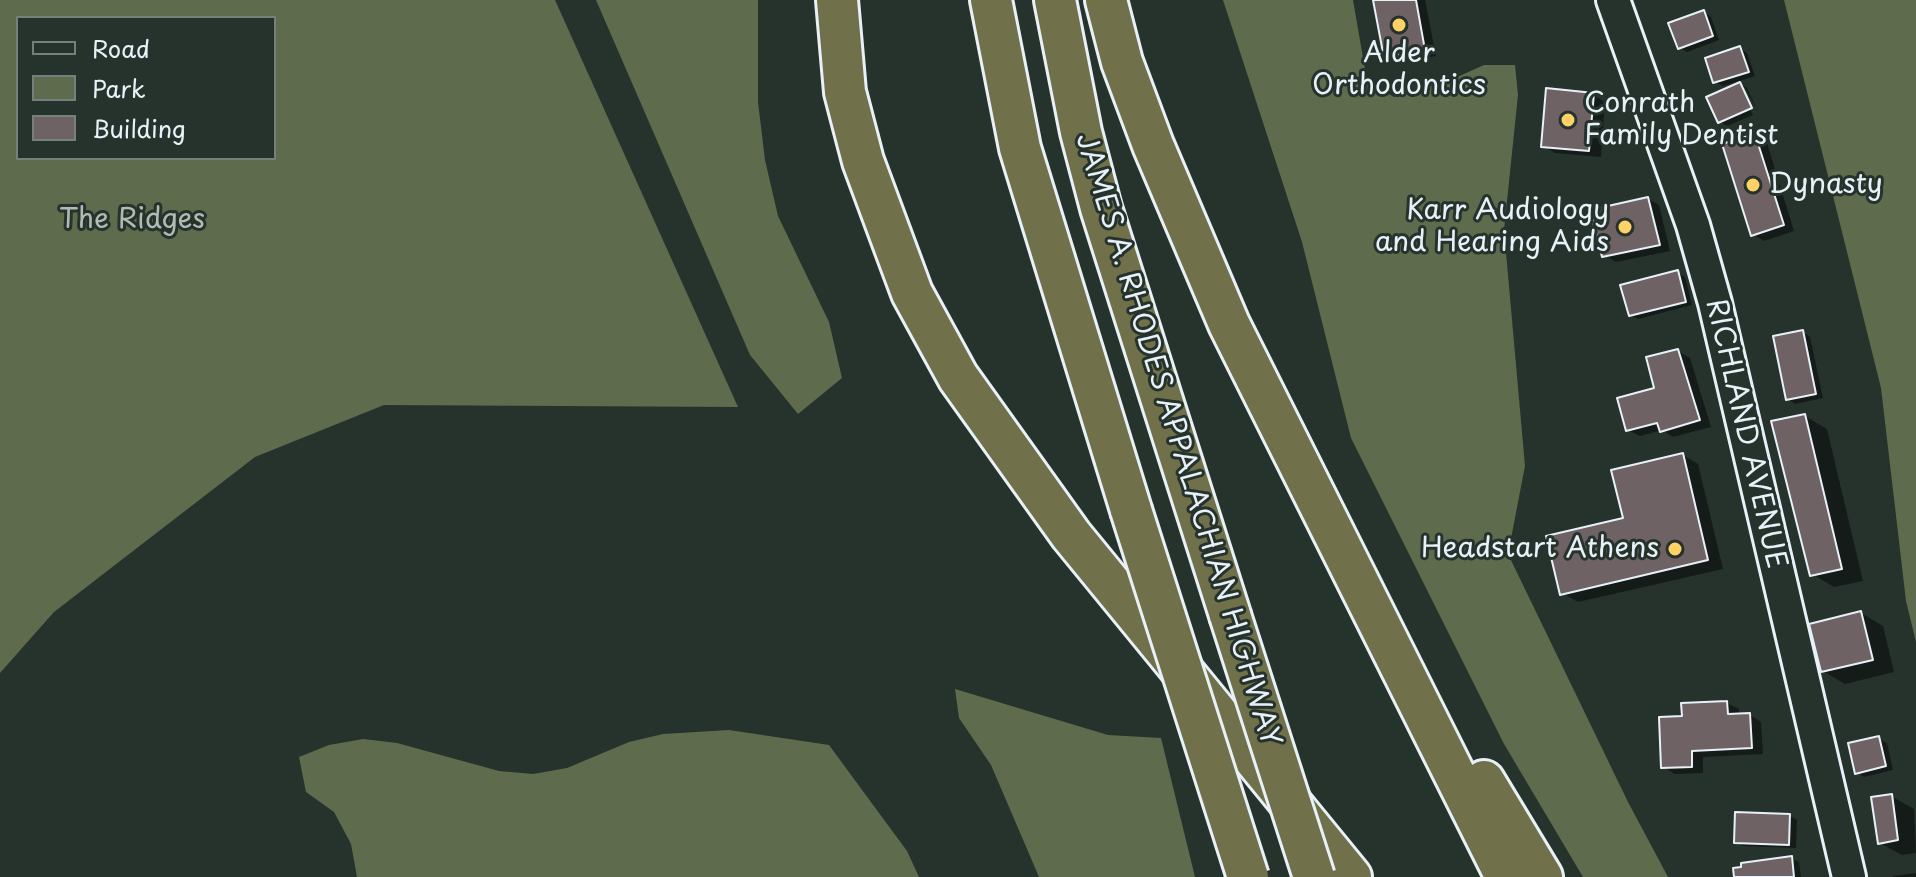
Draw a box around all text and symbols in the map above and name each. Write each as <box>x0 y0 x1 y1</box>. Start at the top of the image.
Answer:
legend <box>16 16 276 160</box>
marker: Alder Orthodontics <box>1390 16 1408 34</box>
text: Road <box>92 30 150 66</box>
place label: Alder Orthodontics <box>1312 37 1486 103</box>
text: Park <box>92 70 146 106</box>
place label: Conrath Family Dentist <box>1584 87 1778 153</box>
text: Building <box>92 110 186 146</box>
marker: Conrath Family Dentist <box>1559 111 1577 129</box>
street label: JAMES A. RHODES APPALACHIAN HIGHWAY <box>1067 129 1287 751</box>
place label: Dynasty <box>1769 168 1883 202</box>
marker: Dynasty <box>1744 176 1762 194</box>
place label: Karr Audiology and Hearing Aids <box>1375 194 1609 260</box>
park label: The Ridges <box>59 203 205 237</box>
marker: Karr Audiology and Hearing Aids <box>1616 218 1634 236</box>
street label: RICHLAND AVENUE <box>1698 296 1792 572</box>
place label: Headstart Athens <box>1421 532 1659 566</box>
marker: Headstart Athens <box>1666 540 1684 558</box>

